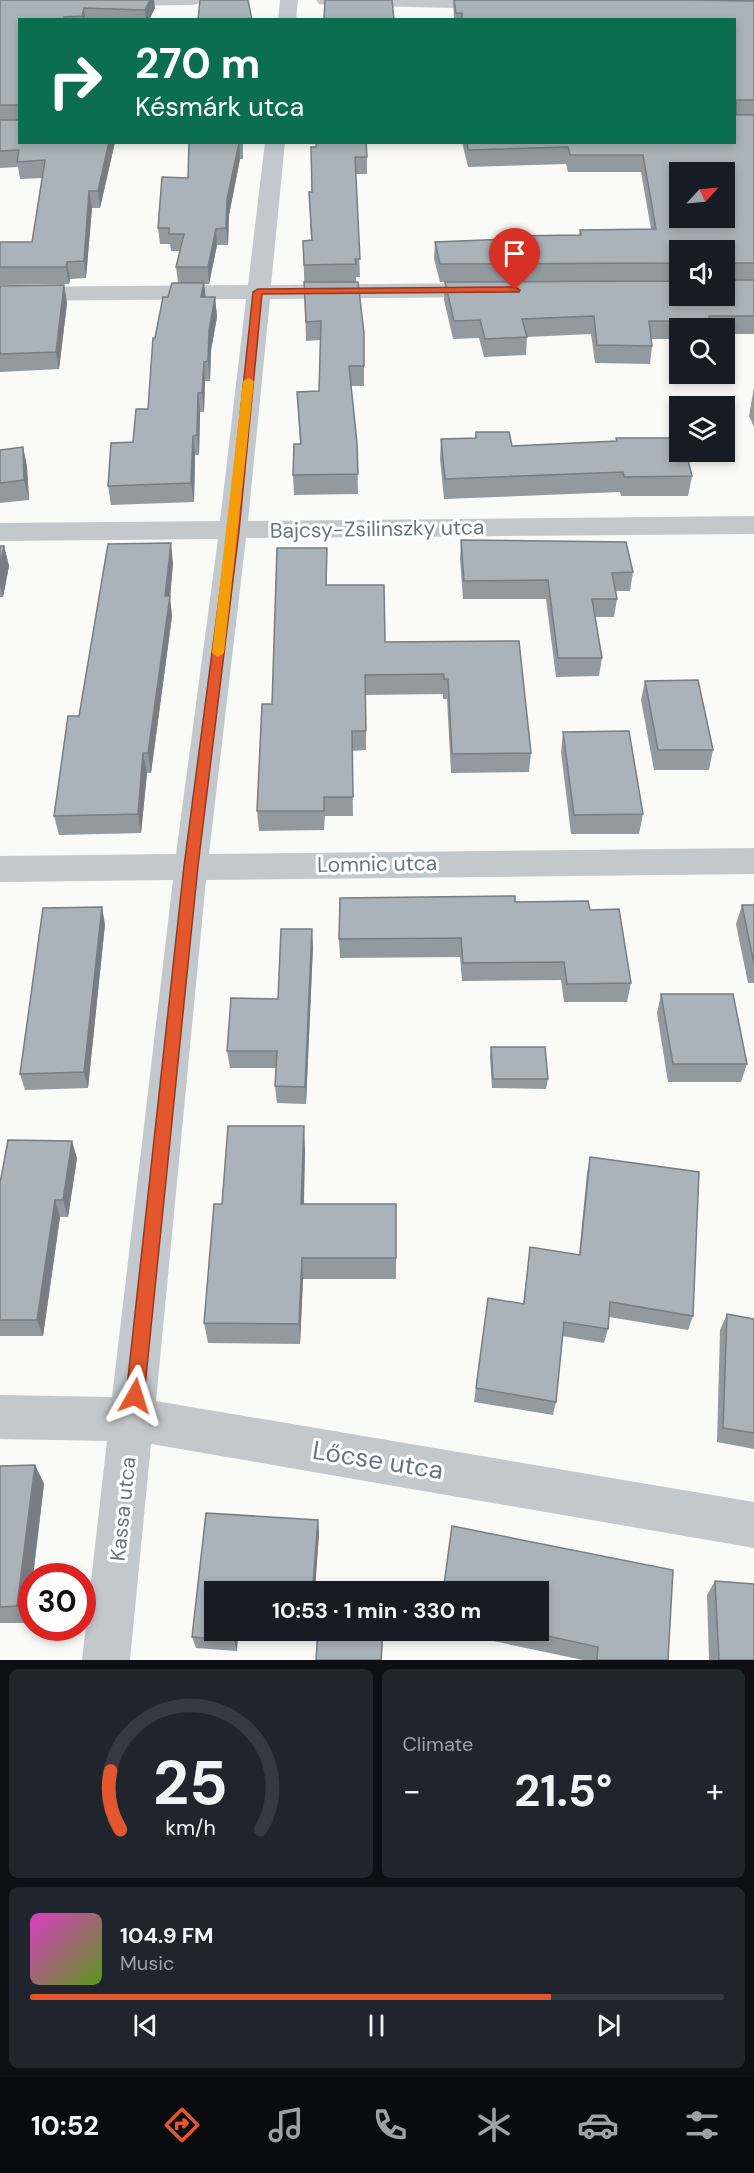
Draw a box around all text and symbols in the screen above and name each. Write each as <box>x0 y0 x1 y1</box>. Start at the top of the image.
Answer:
text: 270 m <box>135 36 260 91</box>
icon: right <box>36 42 114 120</box>
text: Késmárk utca <box>135 89 304 124</box>
north arrow <box>669 162 735 228</box>
map controls <box>669 162 735 462</box>
pin <box>489 228 540 290</box>
icon: arrive <box>498 237 531 270</box>
button: sound <box>669 240 735 306</box>
button: search <box>669 318 735 384</box>
button: layers <box>669 396 735 462</box>
street label: Bajcsy-Zsilinszky utca <box>270 513 484 545</box>
street label: Lomnic utca <box>317 849 437 879</box>
position arrow <box>103 1364 167 1428</box>
street label: Lőcse utca <box>310 1433 446 1487</box>
street label: Kassa utca <box>104 1455 142 1563</box>
speed limit sign: 30 <box>18 1563 96 1641</box>
text: 10:53 · 1 min · 330 m <box>272 1596 481 1625</box>
text: Climate <box>403 1731 473 1757</box>
text: 25 <box>153 1742 228 1823</box>
text: 21.5° <box>514 1761 612 1820</box>
text: − <box>403 1769 421 1812</box>
text: + <box>706 1769 724 1812</box>
text: km/h <box>165 1815 216 1843</box>
text: 104.9 FM <box>120 1921 214 1950</box>
text: Music <box>120 1950 175 1976</box>
icon: previous <box>129 2009 162 2042</box>
icon: pause <box>360 2009 393 2042</box>
icon: next <box>592 2009 625 2042</box>
icon: directions <box>161 2104 203 2146</box>
icon: music <box>265 2104 307 2146</box>
icon: phone <box>369 2104 411 2146</box>
icon: climate <box>473 2104 515 2146</box>
icon: car <box>577 2104 619 2146</box>
icon: filters <box>681 2104 723 2146</box>
text: 10:52 <box>31 2108 99 2143</box>

